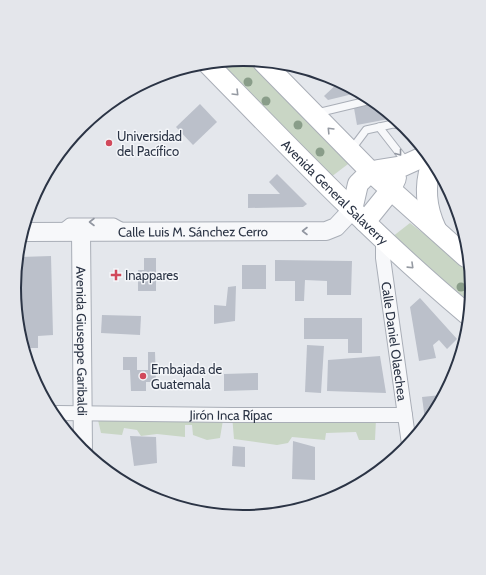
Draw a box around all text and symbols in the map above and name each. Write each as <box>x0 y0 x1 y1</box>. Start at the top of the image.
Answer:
one-way arrow <box>231 88 239 96</box>
place label: Universidad del Pacífico <box>117 128 182 159</box>
one-way arrow <box>328 128 335 135</box>
street label: Avenida General Salaverry <box>278 136 392 248</box>
marker: Universidad del Pacífico <box>104 138 114 148</box>
one-way arrow <box>394 149 401 156</box>
one-way arrow <box>89 218 95 226</box>
street label: Calle Luis M. Sánchez Cerro <box>118 223 268 240</box>
one-way arrow <box>302 227 308 235</box>
one-way arrow <box>406 261 414 268</box>
street label: Avenida Giuseppe Garibaldi <box>73 266 91 416</box>
place label: Inappares <box>125 267 179 283</box>
marker: Inappares <box>110 269 122 281</box>
street label: Calle Daniel Olaechea <box>378 281 411 402</box>
place label: Embajada de Guatemala <box>151 361 223 392</box>
marker: Embajada de Guatemala <box>138 371 148 381</box>
street label: Jirón Inca Rípac <box>189 407 272 423</box>

